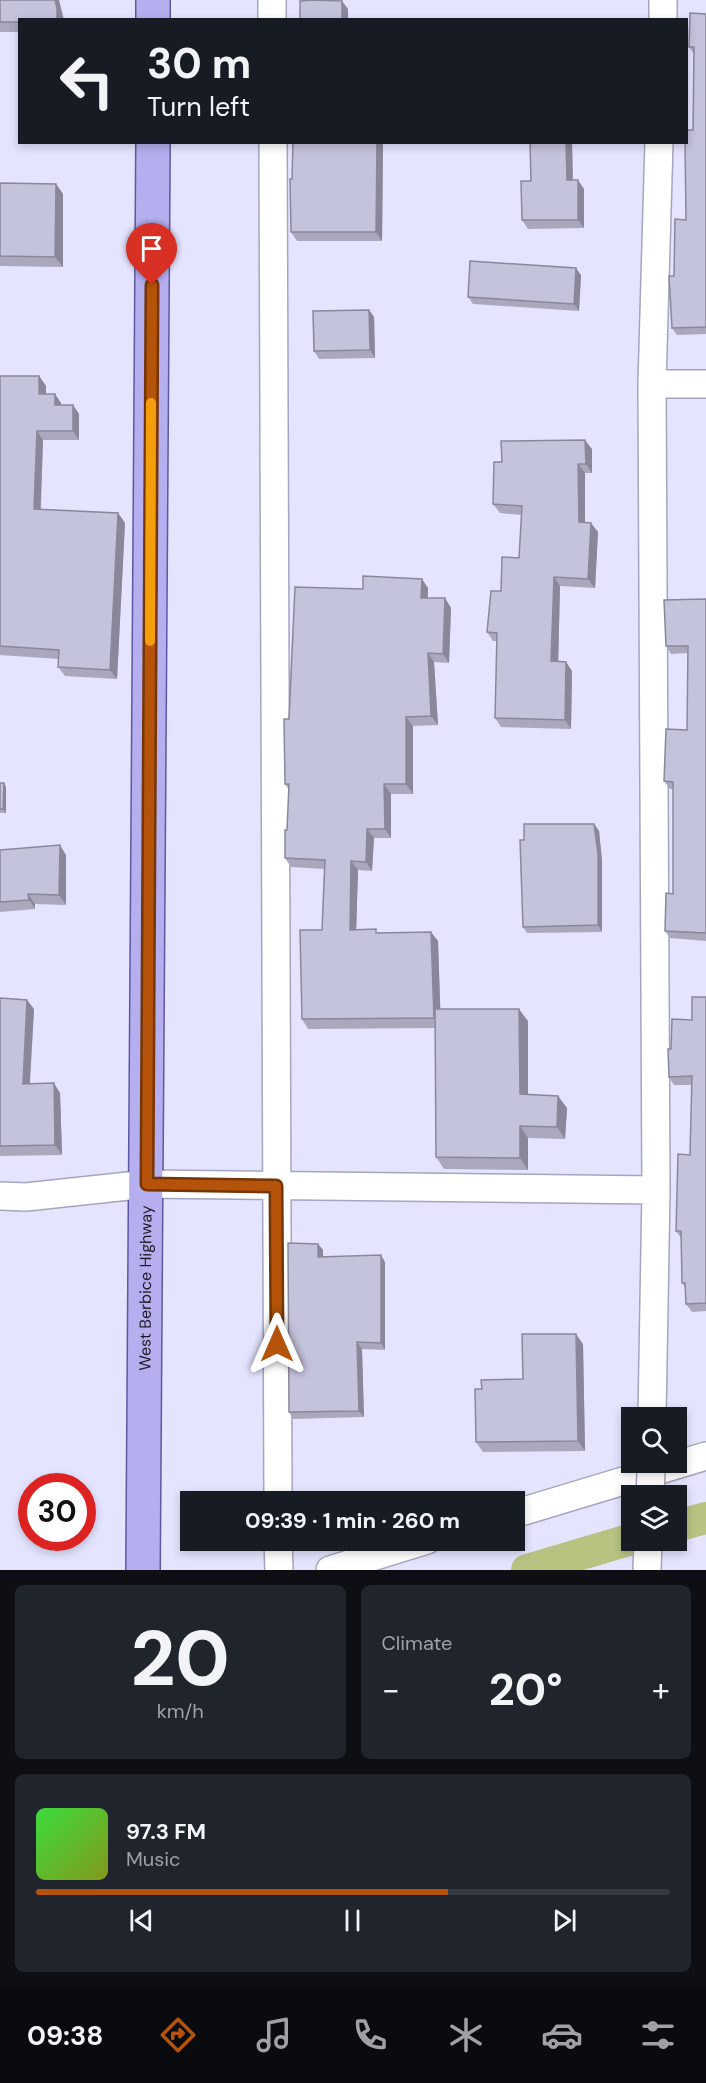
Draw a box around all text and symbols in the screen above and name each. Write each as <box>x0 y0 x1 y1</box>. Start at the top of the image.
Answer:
text: 30 m <box>147 36 251 91</box>
icon: left <box>48 42 126 120</box>
text: Turn left <box>147 89 250 124</box>
pin <box>126 223 177 285</box>
icon: arrive <box>135 232 168 265</box>
street label: West Berbice Highway <box>134 1205 156 1371</box>
position arrow <box>245 1312 309 1376</box>
map controls <box>621 1407 687 1551</box>
button: search <box>621 1407 687 1473</box>
speed limit sign: 30 <box>18 1473 96 1551</box>
button: layers <box>621 1485 687 1551</box>
text: 09:39 · 1 min · 260 m <box>245 1506 460 1535</box>
text: 20 <box>130 1608 230 1709</box>
text: Climate <box>382 1630 452 1656</box>
text: 20° <box>489 1660 563 1719</box>
text: − <box>382 1668 400 1711</box>
text: + <box>652 1668 670 1711</box>
text: km/h <box>157 1698 204 1724</box>
text: 97.3 FM <box>126 1817 206 1846</box>
text: Music <box>126 1846 181 1872</box>
icon: previous <box>125 1904 158 1937</box>
icon: pause <box>336 1904 369 1937</box>
icon: next <box>548 1904 581 1937</box>
icon: directions <box>157 2014 199 2056</box>
icon: music <box>253 2014 295 2056</box>
icon: phone <box>349 2014 391 2056</box>
icon: climate <box>445 2014 487 2056</box>
icon: car <box>541 2014 583 2056</box>
icon: filters <box>637 2014 679 2056</box>
text: 09:38 <box>27 2018 103 2053</box>

